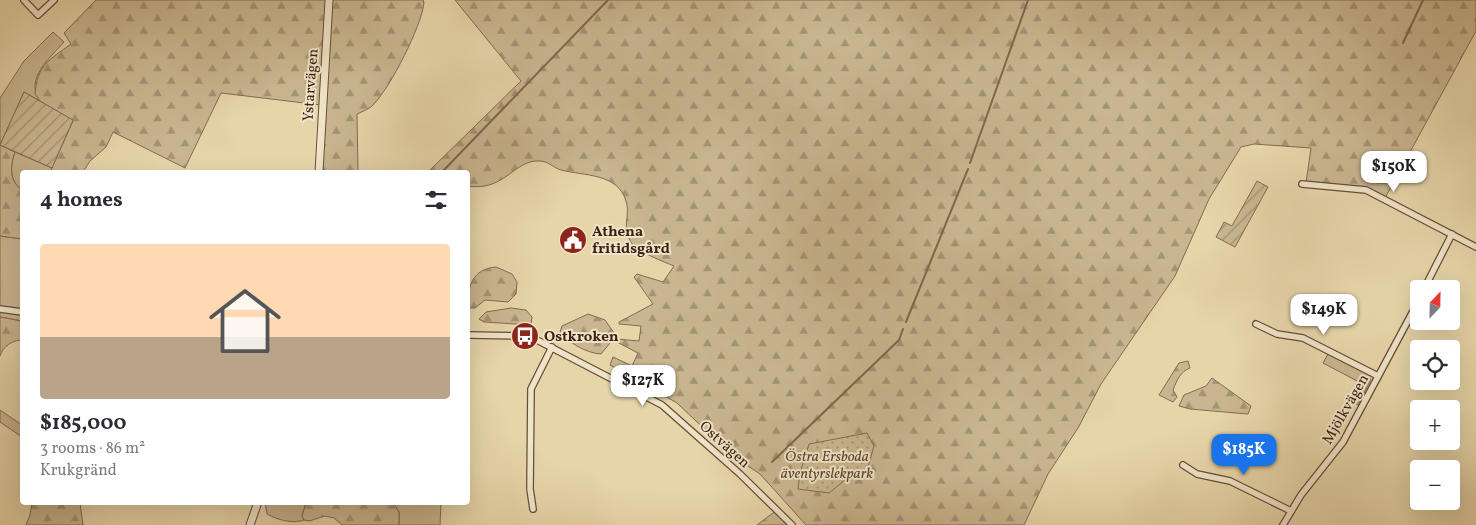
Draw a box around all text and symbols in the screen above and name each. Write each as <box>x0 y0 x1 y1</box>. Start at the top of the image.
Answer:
street label: Ystarvägen <box>298 48 325 122</box>
pin: $150K <box>1359 150 1429 193</box>
text: $150K <box>1372 156 1416 178</box>
text: 4 homes <box>40 186 123 215</box>
icon: filters <box>422 186 450 214</box>
place label: Athena fritidsgård <box>592 222 670 260</box>
public building icon: Athena fritidsgård <box>558 225 588 255</box>
icon: home <box>200 276 290 366</box>
north arrow <box>1410 280 1460 330</box>
map controls <box>1410 280 1460 510</box>
pin: $149K <box>1289 294 1359 336</box>
text: $149K <box>1301 299 1347 321</box>
bus stop icon: Ostkroken <box>510 321 540 351</box>
place label: Ostkroken <box>544 327 619 348</box>
button: locate <box>1410 340 1460 390</box>
pin: $127K <box>608 364 678 407</box>
text: $127K <box>622 370 664 392</box>
street label: Mjölkvägen <box>1318 371 1375 449</box>
button: + <box>1410 400 1460 450</box>
text: $185,000 <box>40 409 127 438</box>
street label: Ostvägen <box>694 417 754 474</box>
pin: $185K <box>1209 434 1279 476</box>
text: 3 rooms · 86 m² <box>40 438 145 460</box>
text: $185K <box>1222 439 1266 461</box>
park label: Östra Ersboda äventyrslekpark <box>781 447 873 485</box>
text: Krukgränd <box>40 460 117 482</box>
button: − <box>1410 460 1460 510</box>

